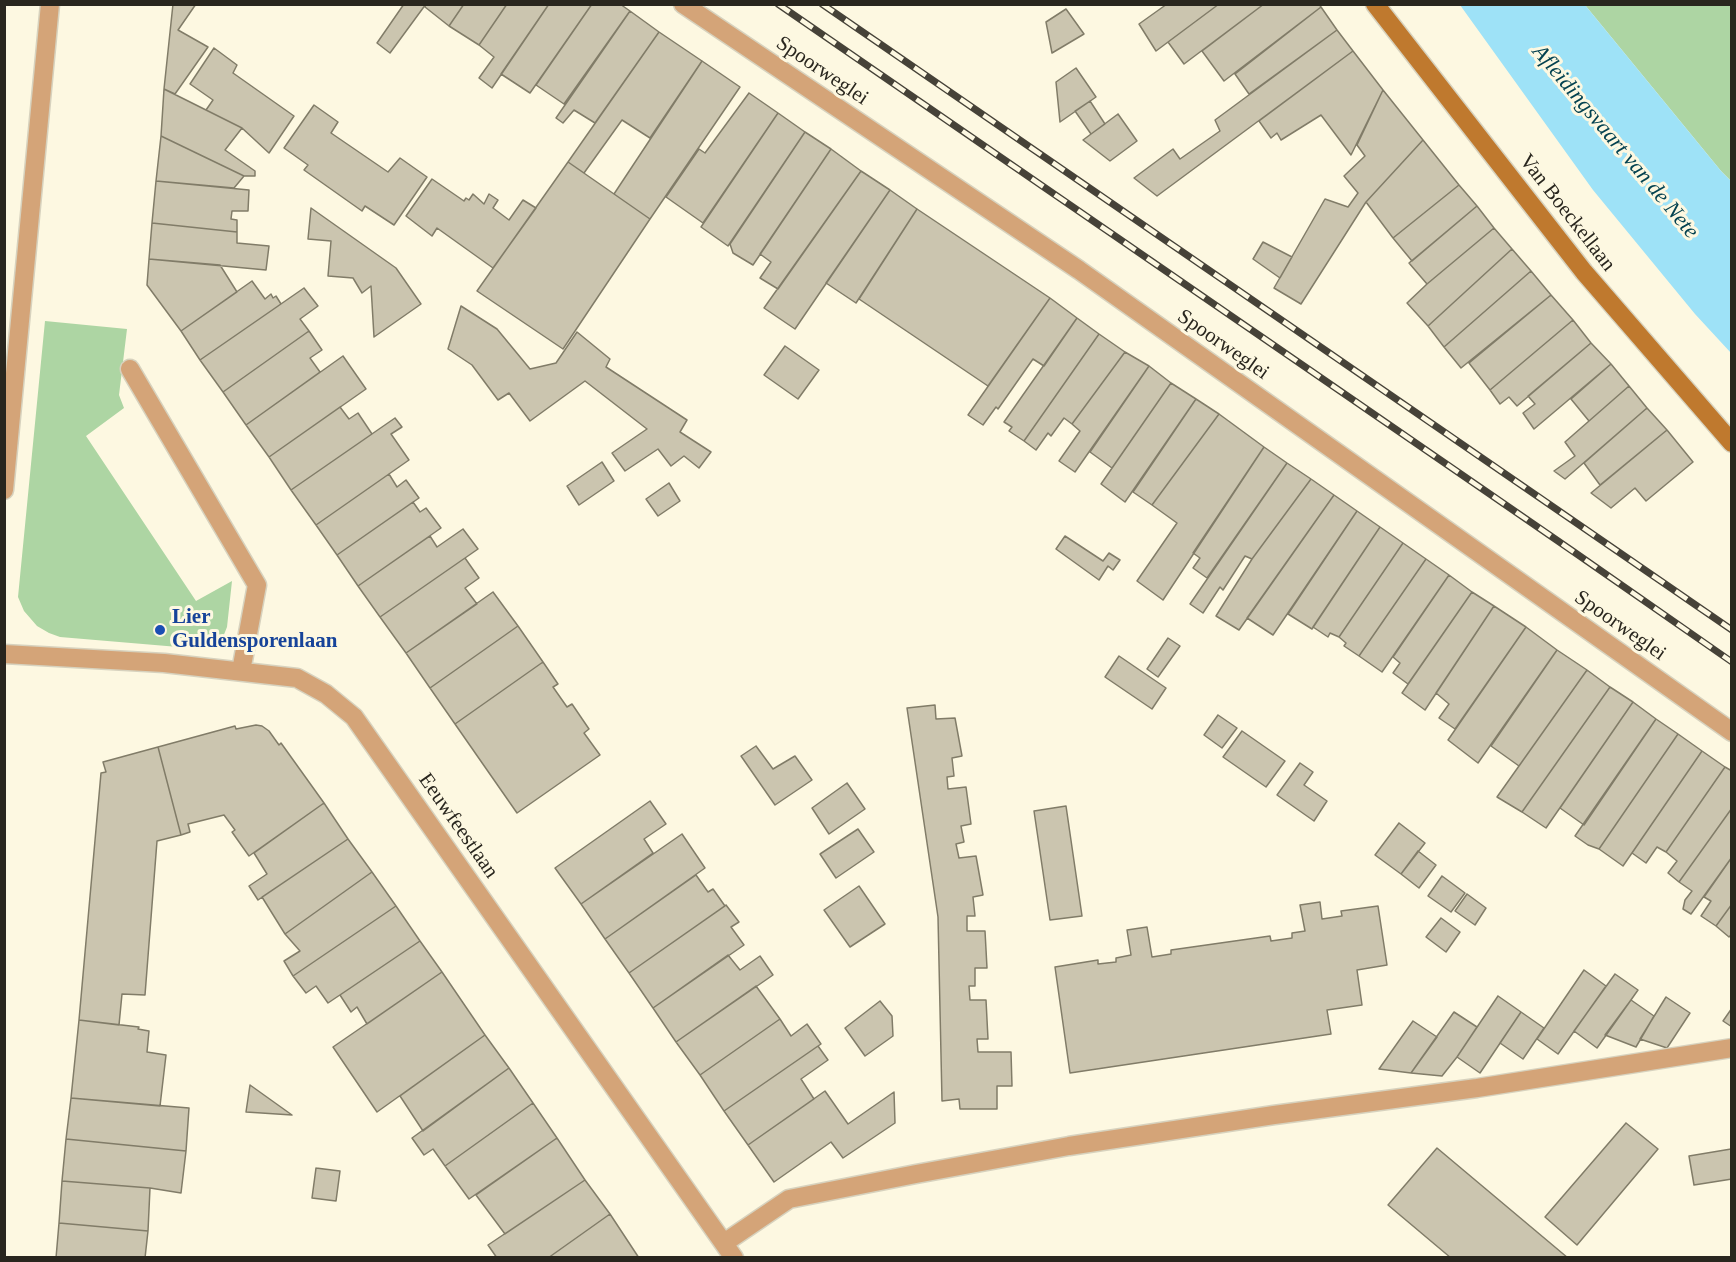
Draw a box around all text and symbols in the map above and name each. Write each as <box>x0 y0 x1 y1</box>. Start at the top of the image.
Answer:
street label: Spoorweglei <box>771 31 873 111</box>
water label: Afleidingsvaart van de Nete <box>1526 40 1704 244</box>
street label: Van Boeckellaan <box>1513 149 1621 277</box>
street label: Spoorweglei <box>1172 304 1274 386</box>
street label: Spoorweglei <box>1569 585 1671 667</box>
place label: Lier Guldensporenlaan <box>172 605 337 655</box>
marker: Lier Guldensporenlaan <box>153 623 167 637</box>
street label: Eeuwfeestlaan <box>413 769 503 883</box>

